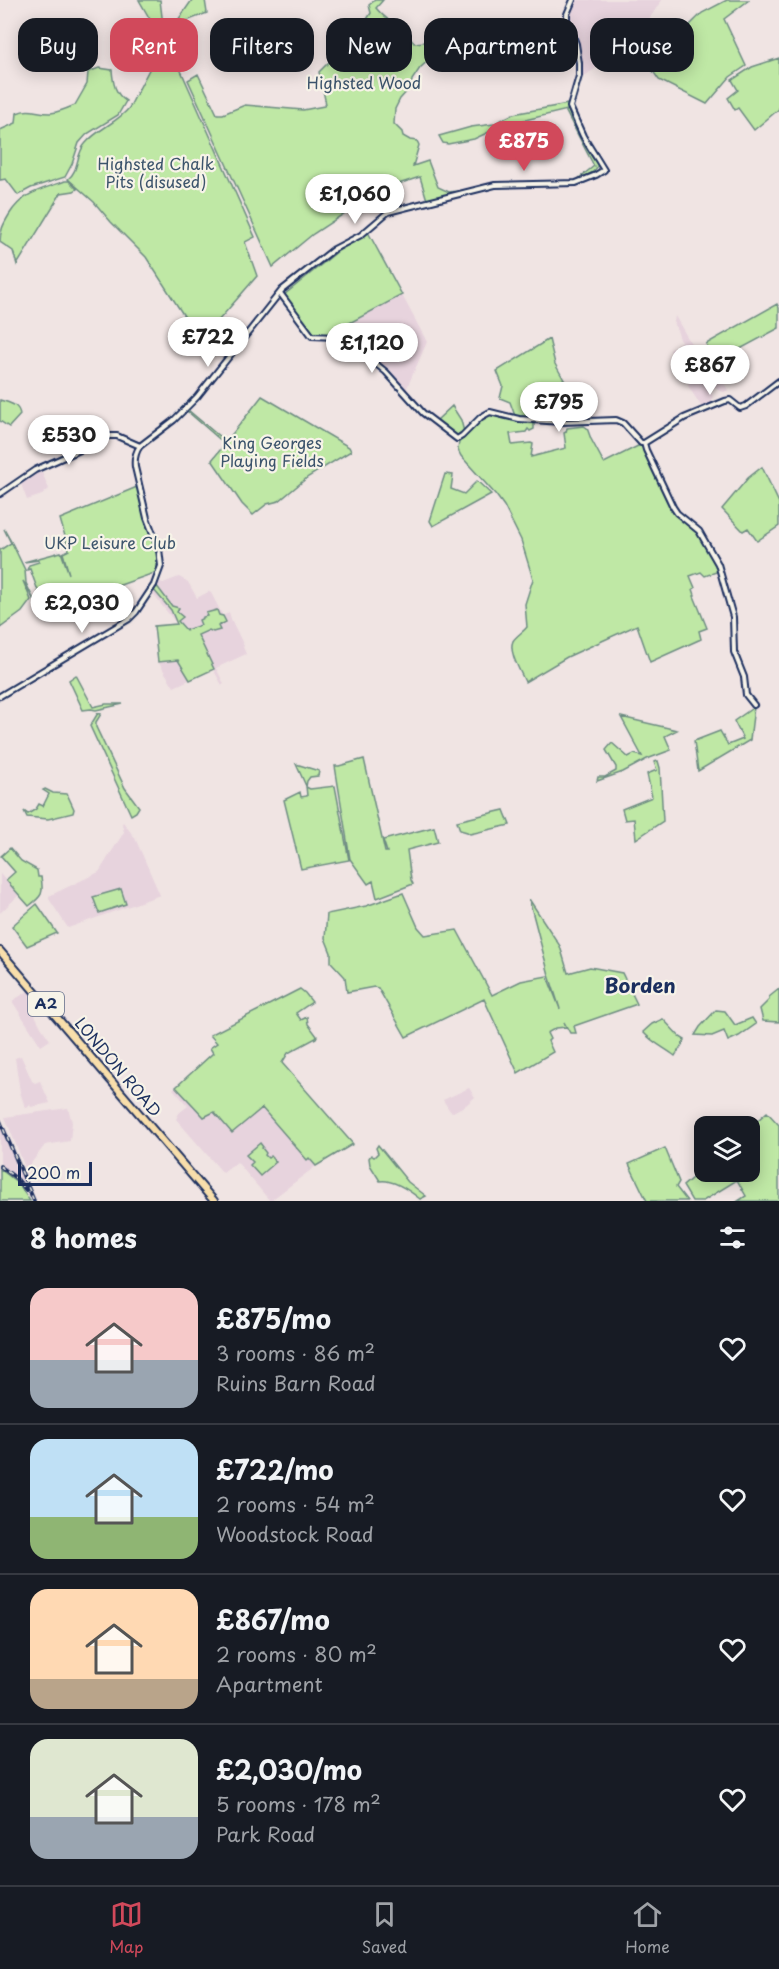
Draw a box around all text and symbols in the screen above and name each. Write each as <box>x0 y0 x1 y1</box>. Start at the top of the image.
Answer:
chip: Buy <box>18 18 98 72</box>
chip: Rent <box>110 18 198 72</box>
chip: Filters <box>210 18 314 72</box>
chip: New <box>326 18 412 72</box>
chip: Apartment <box>424 18 578 72</box>
chip: House <box>590 18 694 72</box>
park label: Highsted Wood <box>307 70 421 94</box>
pin: £875 <box>488 121 560 172</box>
text: £875 <box>499 125 549 155</box>
park label: Highsted Chalk Pits (disused) <box>97 151 215 193</box>
pin: £1,060 <box>306 174 404 225</box>
text: £1,060 <box>319 178 391 208</box>
pin: £722 <box>172 317 244 368</box>
text: £722 <box>182 321 234 351</box>
pin: £1,120 <box>323 323 421 374</box>
text: £1,120 <box>340 327 404 357</box>
pin: £867 <box>674 345 746 396</box>
text: £867 <box>685 349 735 379</box>
pin: £795 <box>523 382 595 433</box>
text: £795 <box>534 386 584 416</box>
pin: £530 <box>33 415 105 466</box>
text: £530 <box>42 419 96 449</box>
park label: King Georges Playing Fields <box>220 430 324 472</box>
park label: UKP Leisure Club <box>44 530 176 554</box>
pin: £2,030 <box>33 583 131 634</box>
text: £2,030 <box>45 587 119 617</box>
district label: Borden <box>604 970 676 1000</box>
road number: A2 <box>28 992 64 1016</box>
street label: LONDON ROAD <box>70 1011 168 1121</box>
map controls <box>694 1116 760 1182</box>
button: layers <box>694 1116 760 1182</box>
scale bar <box>18 1159 92 1186</box>
text: 200 m <box>27 1160 80 1184</box>
text: 8 homes <box>30 1218 137 1257</box>
icon: filters <box>716 1221 749 1254</box>
text: £875/mo <box>216 1299 331 1338</box>
icon: home <box>78 1312 150 1384</box>
icon: heart <box>716 1332 749 1365</box>
text: 3 rooms · 86 m² <box>216 1338 375 1368</box>
text: Ruins Barn Road <box>216 1368 376 1398</box>
text: £722/mo <box>216 1450 334 1489</box>
icon: home <box>78 1463 150 1535</box>
icon: heart <box>716 1483 749 1516</box>
text: 2 rooms · 54 m² <box>216 1489 375 1519</box>
text: Woodstock Road <box>216 1519 374 1549</box>
text: £867/mo <box>216 1600 330 1639</box>
icon: home <box>78 1613 150 1685</box>
icon: heart <box>716 1633 749 1666</box>
text: 2 rooms · 80 m² <box>216 1639 377 1669</box>
text: Apartment <box>216 1669 323 1699</box>
text: £2,030/mo <box>216 1750 362 1789</box>
icon: home <box>78 1763 150 1835</box>
icon: heart <box>716 1783 749 1816</box>
text: 5 rooms · 178 m² <box>216 1789 381 1819</box>
text: Park Road <box>216 1819 315 1849</box>
tab: Map <box>109 1898 143 1958</box>
tab: Saved <box>362 1898 407 1958</box>
tab: Home <box>625 1898 670 1958</box>

